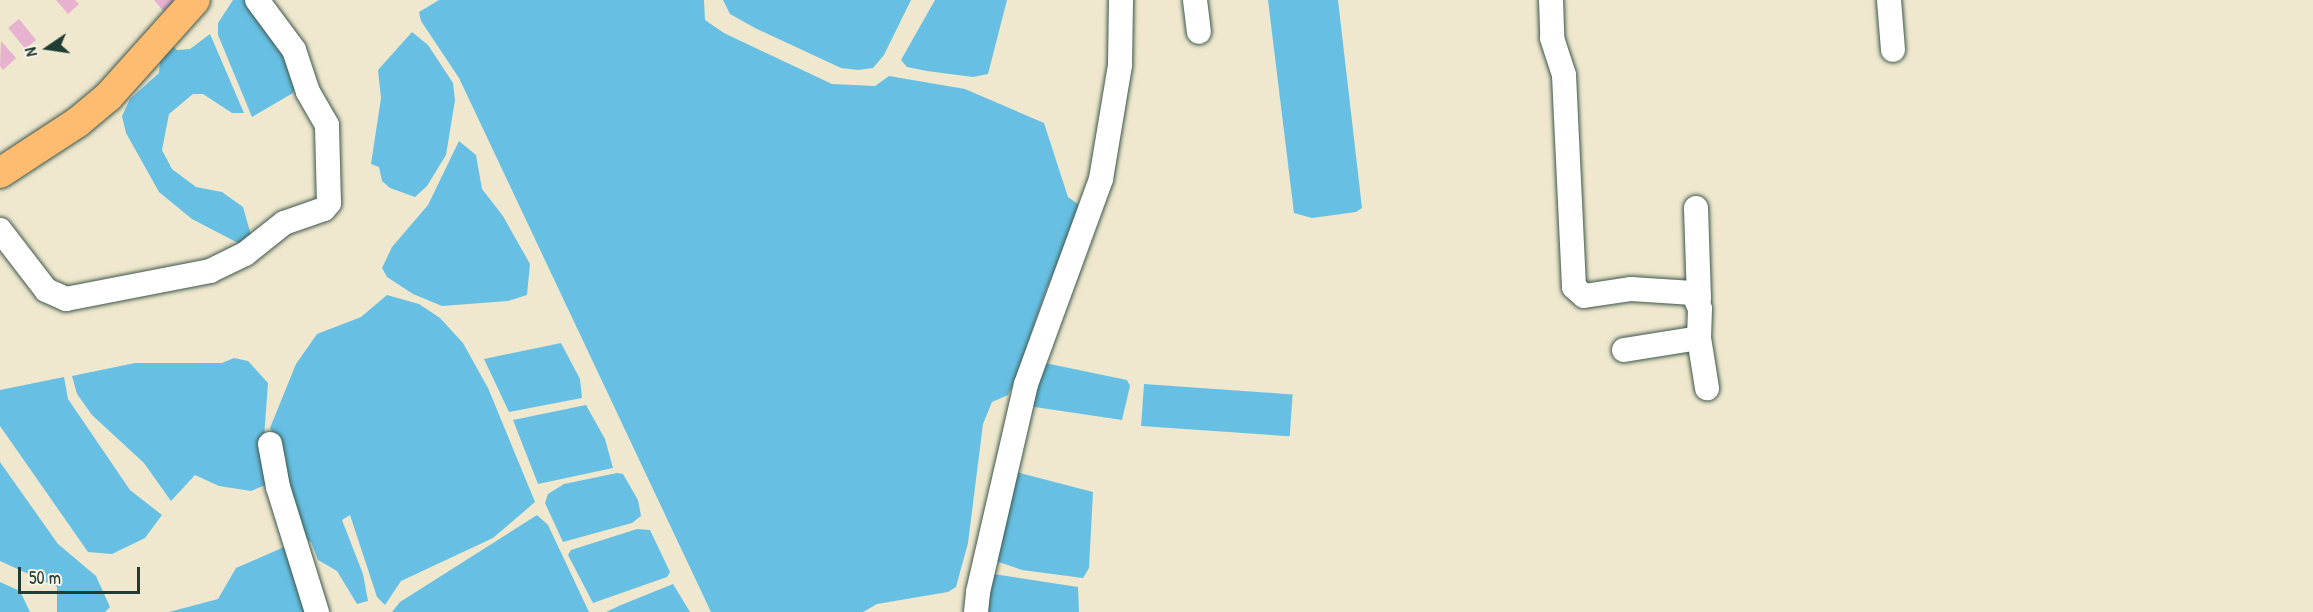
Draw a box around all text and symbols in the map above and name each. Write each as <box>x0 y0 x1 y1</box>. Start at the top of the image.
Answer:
north arrow <box>18 18 78 78</box>
text: N <box>19 45 42 59</box>
scale bar <box>21 555 142 593</box>
text: 50 m <box>29 565 61 590</box>

